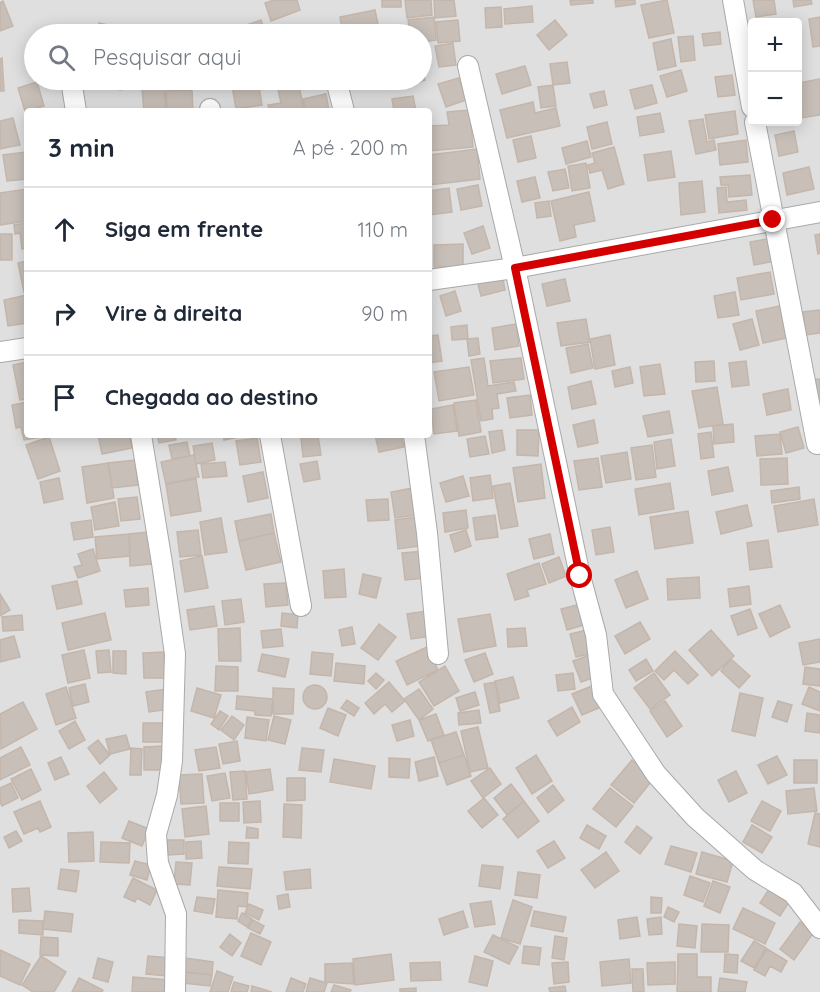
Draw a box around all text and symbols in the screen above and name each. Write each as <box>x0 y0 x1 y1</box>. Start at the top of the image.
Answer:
map controls <box>748 18 802 126</box>
button: + <box>748 18 802 72</box>
search box <box>24 24 432 90</box>
icon: search <box>45 41 78 74</box>
text: Pesquisar aqui <box>93 43 241 71</box>
button: − <box>748 72 802 126</box>
text: 3 min <box>48 131 115 164</box>
text: A pé · 200 m <box>293 135 408 160</box>
route end <box>759 206 785 232</box>
icon: ahead <box>48 213 81 246</box>
text: Siga em frente <box>105 215 263 243</box>
text: 110 m <box>358 217 408 242</box>
icon: right <box>48 297 81 330</box>
text: Vire à direita <box>105 299 242 327</box>
text: 90 m <box>361 301 408 326</box>
icon: arrive <box>48 381 81 414</box>
text: Chegada ao destino <box>105 383 318 411</box>
route start <box>566 562 592 588</box>

